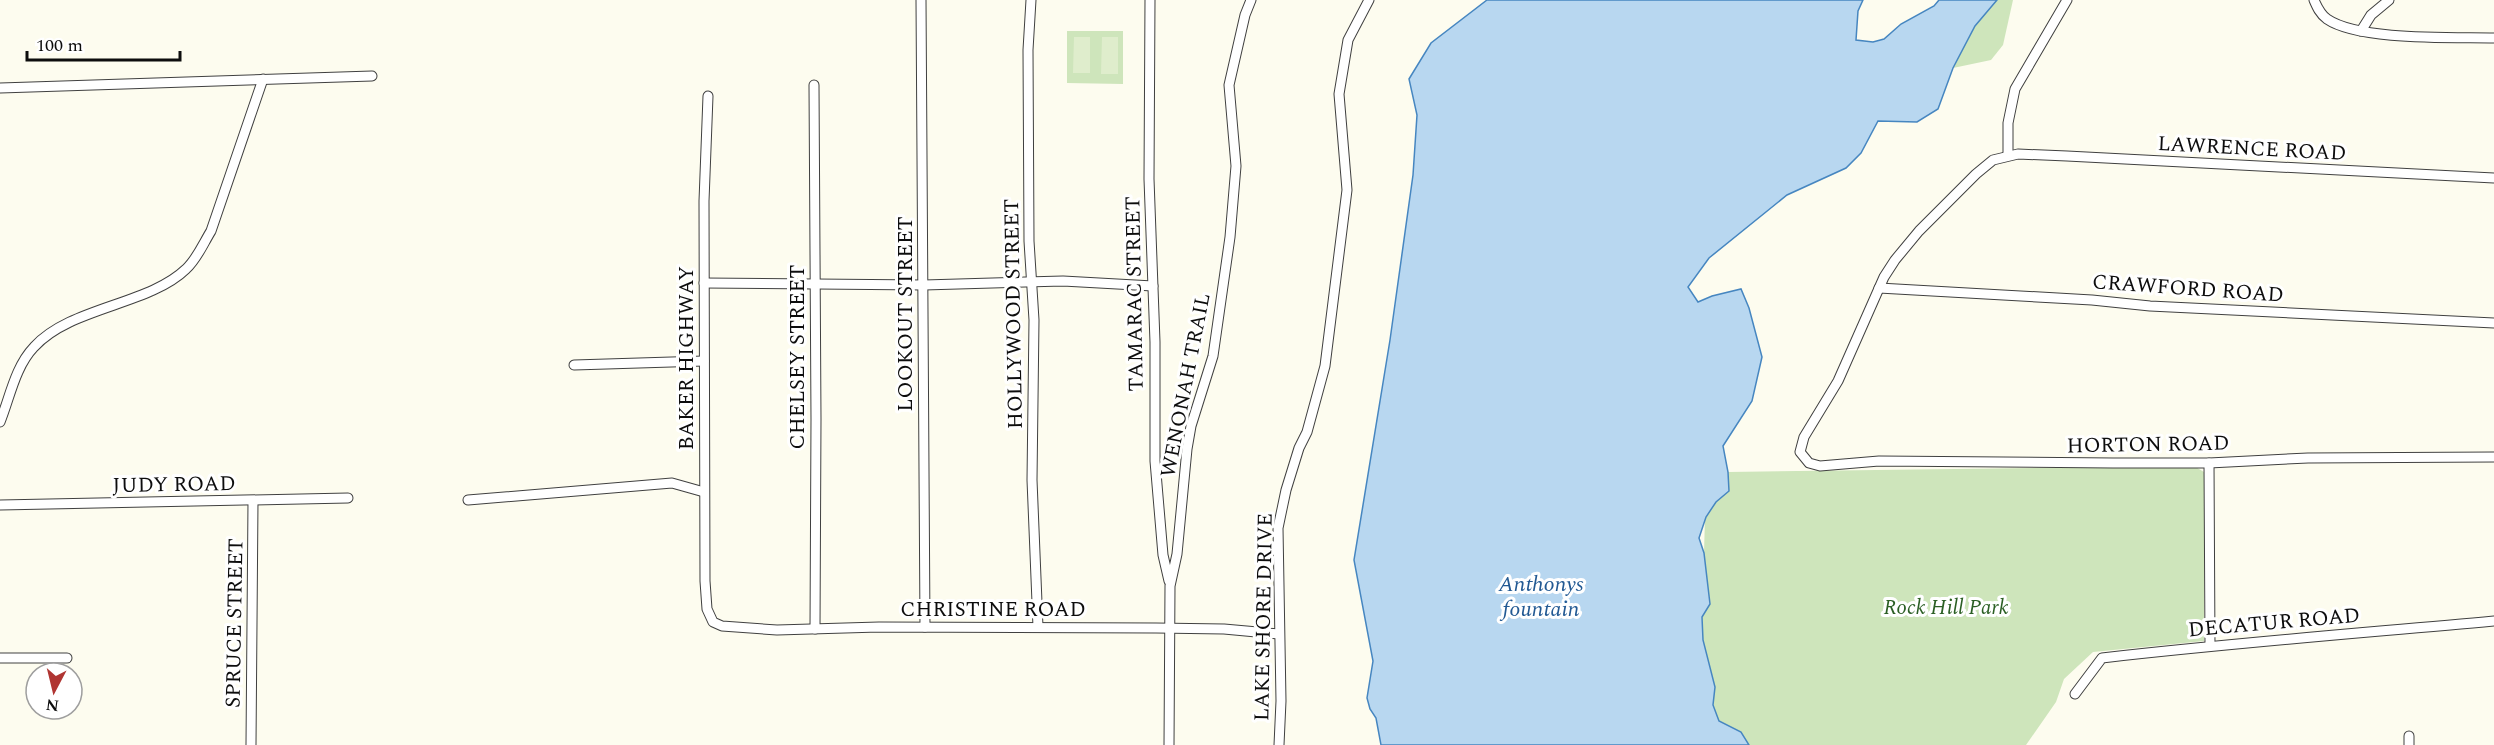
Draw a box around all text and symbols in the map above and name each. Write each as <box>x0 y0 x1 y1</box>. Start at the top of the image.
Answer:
scale bar <box>27 24 180 62</box>
text: 100 m <box>36 32 83 59</box>
street label: LAWRENCE ROAD <box>2157 128 2347 170</box>
street label: TAMARAC STREET <box>1117 196 1153 392</box>
street label: HOLLYWOOD STREET <box>996 199 1032 429</box>
street label: LOOKOUT STREET <box>890 216 922 412</box>
street label: CHELSEY STREET <box>782 265 814 449</box>
street label: BAKER HIGHWAY <box>671 266 703 450</box>
street label: CRAWFORD ROAD <box>2091 266 2285 312</box>
street label: WENONAH TRAIL <box>1152 290 1220 480</box>
street label: HORTON ROAD <box>2066 428 2230 462</box>
street label: JUDY ROAD <box>112 468 236 502</box>
street label: LAKE SHORE DRIVE <box>1246 513 1282 721</box>
street label: SPRUCE STREET <box>218 538 252 708</box>
water label: Anthonys fountain <box>1497 568 1584 626</box>
park label: Rock Hill Park <box>1884 592 2009 624</box>
street label: CHRISTINE ROAD <box>900 594 1086 626</box>
street label: DECATUR ROAD <box>2187 600 2361 646</box>
north arrow <box>24 661 84 721</box>
text: N <box>44 692 60 718</box>

